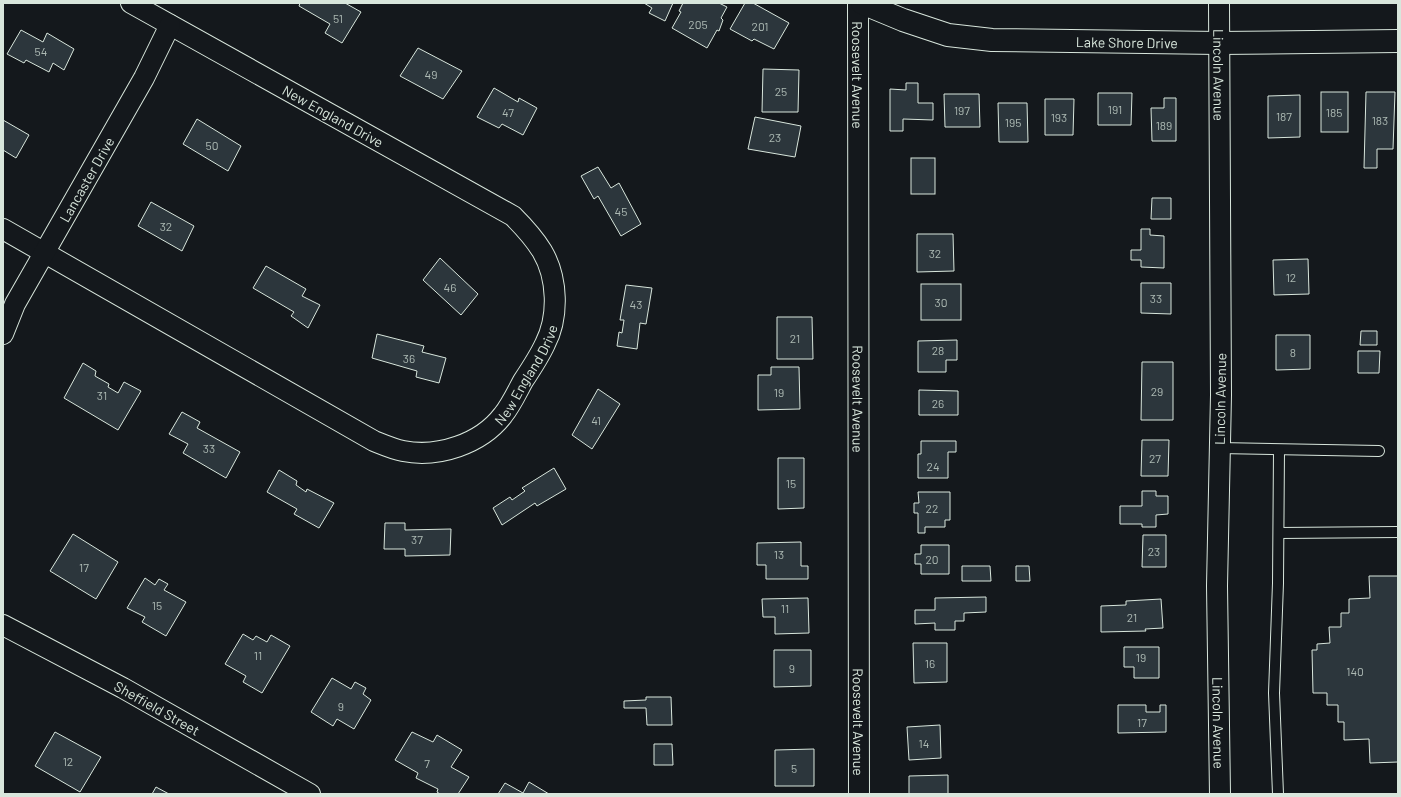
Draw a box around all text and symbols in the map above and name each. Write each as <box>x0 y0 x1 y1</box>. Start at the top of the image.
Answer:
house number: 51 <box>333 11 343 25</box>
house number: 205 <box>688 17 708 31</box>
house number: 201 <box>751 19 769 33</box>
street label: Roosevelt Avenue <box>850 21 867 129</box>
street label: Lincoln Avenue <box>1211 29 1228 121</box>
street label: Lake Shore Drive <box>1076 33 1178 51</box>
house number: 54 <box>35 44 47 58</box>
house number: 49 <box>425 67 437 81</box>
street label: New England Drive <box>280 81 386 151</box>
house number: 25 <box>775 84 787 98</box>
house number: 191 <box>1108 102 1122 116</box>
house number: 197 <box>954 103 970 117</box>
house number: 47 <box>502 105 514 119</box>
house number: 185 <box>1326 105 1342 119</box>
house number: 187 <box>1276 109 1292 123</box>
house number: 193 <box>1051 110 1067 124</box>
house number: 183 <box>1372 113 1388 127</box>
house number: 195 <box>1005 115 1021 129</box>
house number: 189 <box>1156 118 1172 132</box>
house number: 23 <box>769 130 781 144</box>
street label: Lancaster Drive <box>55 134 117 225</box>
house number: 50 <box>206 138 218 152</box>
house number: 45 <box>615 204 627 218</box>
house number: 32 <box>160 219 172 233</box>
house number: 32 <box>929 246 941 260</box>
house number: 12 <box>1286 270 1296 284</box>
house number: 46 <box>444 280 456 294</box>
house number: 33 <box>1150 291 1162 305</box>
house number: 30 <box>935 295 947 309</box>
house number: 43 <box>630 297 642 311</box>
street label: New England Drive <box>490 323 560 428</box>
house number: 21 <box>790 331 800 345</box>
house number: 28 <box>932 343 944 357</box>
street label: Roosevelt Avenue <box>850 345 867 453</box>
house number: 8 <box>1290 345 1296 359</box>
house number: 36 <box>403 351 415 365</box>
street label: Lincoln Avenue <box>1211 353 1229 445</box>
house number: 29 <box>1151 384 1163 398</box>
house number: 19 <box>774 385 784 399</box>
house number: 31 <box>97 388 107 402</box>
house number: 26 <box>932 396 944 410</box>
house number: 41 <box>591 413 601 427</box>
house number: 33 <box>203 441 215 455</box>
house number: 27 <box>1149 451 1161 465</box>
house number: 24 <box>926 459 940 473</box>
house number: 15 <box>786 476 796 490</box>
house number: 22 <box>926 501 938 515</box>
house number: 37 <box>411 532 423 546</box>
house number: 23 <box>1148 544 1160 558</box>
house number: 13 <box>774 547 784 561</box>
house number: 20 <box>925 552 939 566</box>
house number: 17 <box>79 560 89 574</box>
house number: 15 <box>152 598 162 612</box>
house number: 11 <box>781 601 789 615</box>
house number: 21 <box>1127 610 1137 624</box>
house number: 11 <box>254 648 262 662</box>
house number: 19 <box>1136 650 1146 664</box>
house number: 16 <box>925 656 935 670</box>
house number: 9 <box>789 661 795 675</box>
house number: 140 <box>1346 664 1364 678</box>
street label: Roosevelt Avenue <box>850 668 867 776</box>
street label: Sheffield Street <box>112 677 203 738</box>
street label: Lincoln Avenue <box>1210 677 1228 769</box>
house number: 9 <box>338 699 344 713</box>
house number: 17 <box>1137 715 1147 729</box>
house number: 14 <box>919 736 929 750</box>
house number: 12 <box>63 754 73 768</box>
house number: 7 <box>424 756 430 770</box>
house number: 5 <box>791 761 797 775</box>

